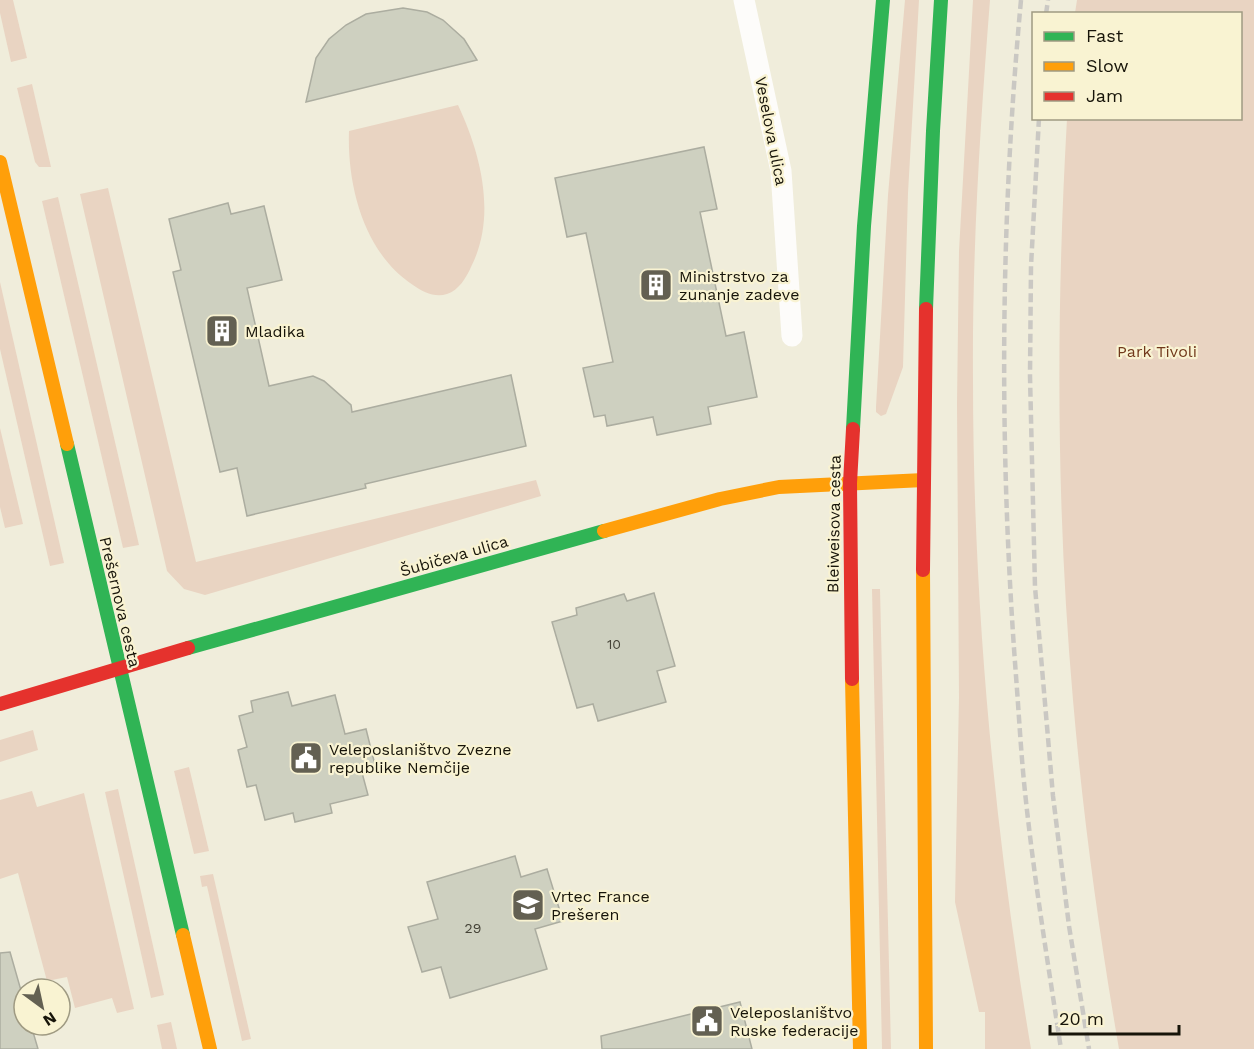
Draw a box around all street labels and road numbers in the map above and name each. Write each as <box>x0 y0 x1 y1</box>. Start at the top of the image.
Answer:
street label: Veselova ulica <box>751 75 791 187</box>
street label: Bleiweisova cesta <box>823 455 845 593</box>
street label: Šubičeva ulica <box>398 531 510 581</box>
street label: Prešernova cesta <box>96 535 144 669</box>

